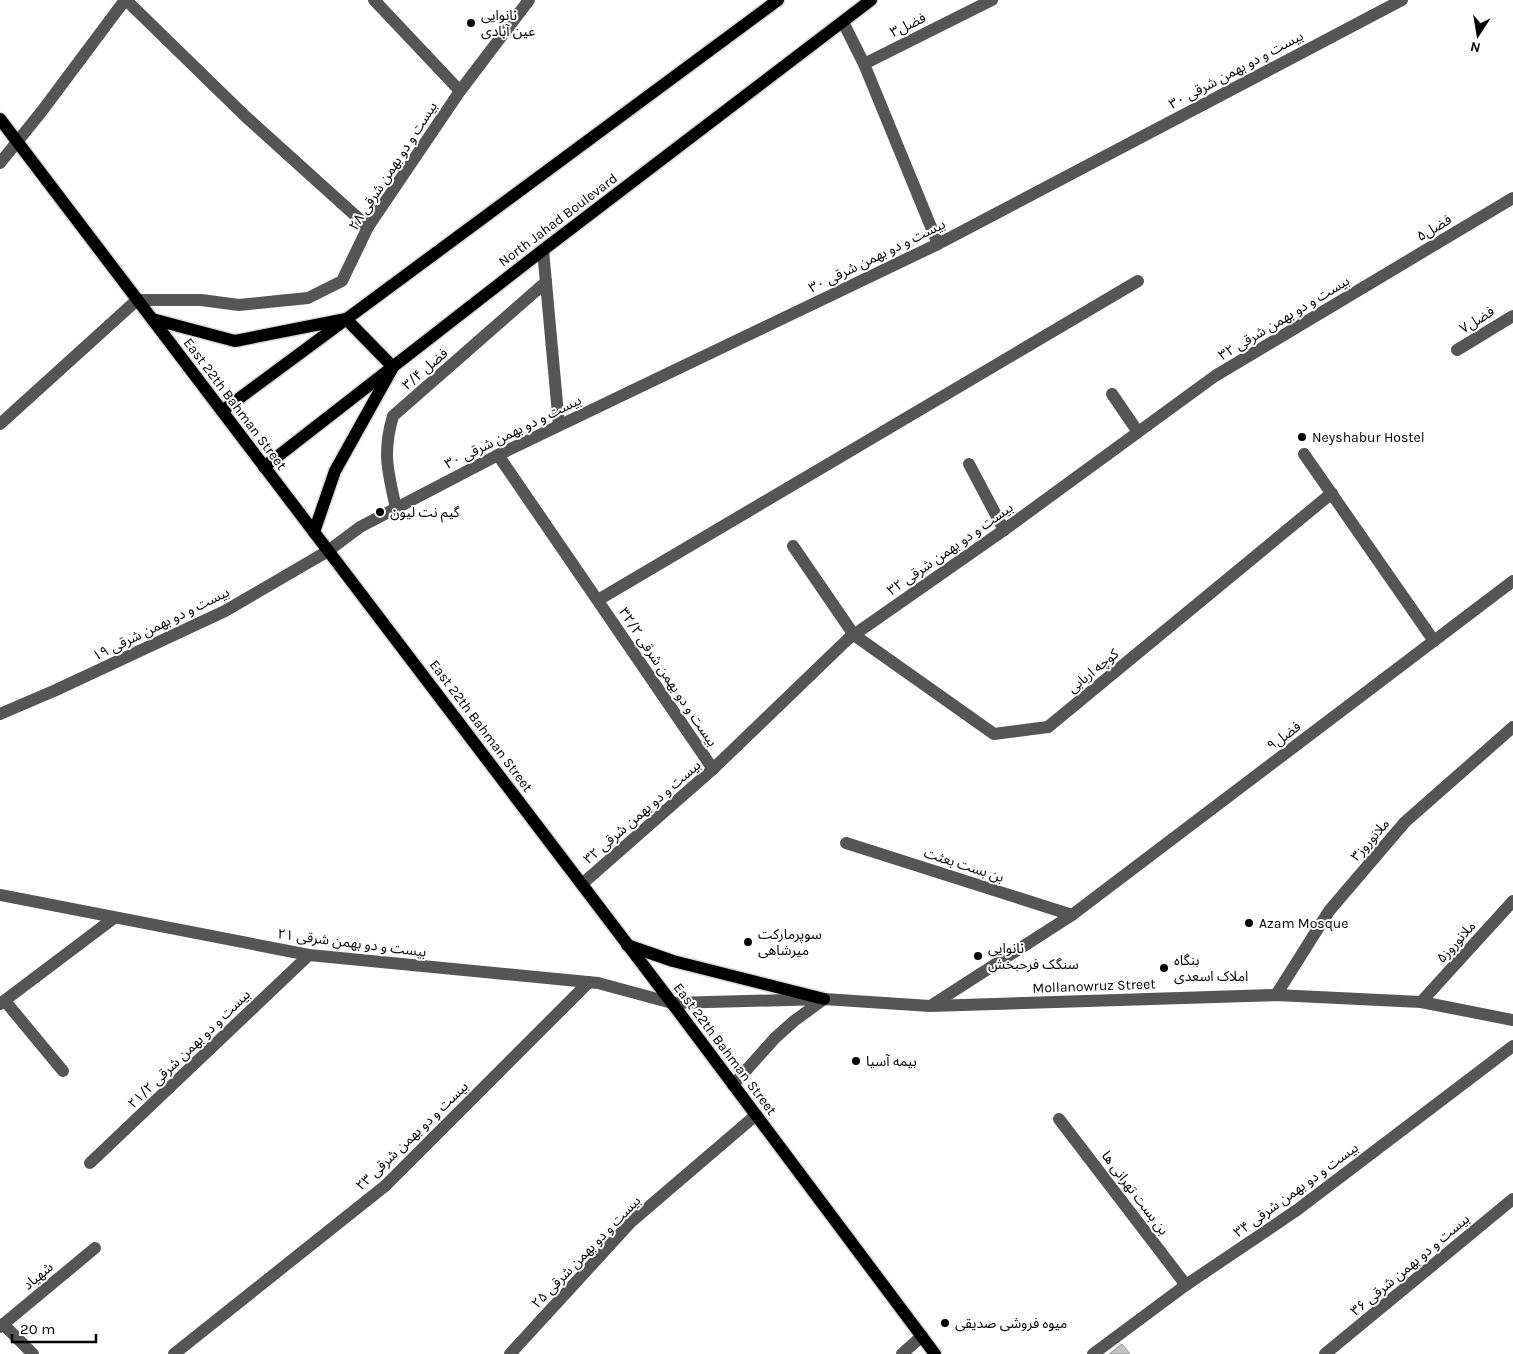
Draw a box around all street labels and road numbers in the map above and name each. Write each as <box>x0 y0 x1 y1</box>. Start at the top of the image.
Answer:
street label: فضل۳ <box>887 9 929 41</box>
street label: بیست و دو بهمن شرقی ۳۰ <box>1166 27 1306 113</box>
street label: بیست و دو بهمن شرقی ۲۸ <box>345 98 441 233</box>
street label: North Jahad Boulevard <box>495 170 621 270</box>
street label: فضل۵ <box>1413 211 1455 245</box>
street label: بیست و دو بهمن شرقی ۳۰ <box>806 215 948 296</box>
street label: بیست و دو بهمن شرقی ۳۲ <box>1215 272 1353 364</box>
street label: فضل۷ <box>1456 303 1498 337</box>
street label: East 22th Bahman Street <box>180 335 290 473</box>
street label: فضل ۳/۴ <box>399 344 451 394</box>
street label: بیست و دو بهمن شرقی ۳۰ <box>442 391 584 472</box>
street label: بیست و دو بهمن شرقی ۳۲ <box>884 499 1016 599</box>
street label: بیست و دو بهمن شرقی ۱۹ <box>90 583 232 664</box>
street label: بیست و دو بهمن شرقی ۳۲/۲ <box>615 604 721 750</box>
street label: کوچه اربابی <box>1064 645 1123 698</box>
street label: East 22th Bahman Street <box>426 657 536 795</box>
street label: فضل۹ <box>1264 718 1304 754</box>
street label: بیست و دو بهمن شرقی ۳۲ <box>580 756 704 868</box>
street label: ملانوروز۳ <box>1347 815 1393 865</box>
street label: بن بست بعثت <box>922 844 1006 886</box>
street label: ملانوروز۵ <box>1433 917 1479 967</box>
street label: بیست و دو بهمن شرقی ۲۱ <box>277 925 428 961</box>
street label: Mollanowruz Street <box>1032 975 1156 997</box>
street label: East 22th Bahman Street <box>670 980 780 1118</box>
street label: بیست و دو بهمن شرقی ۲۱/۲ <box>124 986 254 1112</box>
street label: بیست و دو بهمن شرقی ۲۳ <box>352 1078 472 1194</box>
street label: بیست و دو بهمن شرقی ۳۴ <box>1230 1139 1362 1241</box>
street label: بن بست تهرانی ها <box>1098 1148 1172 1239</box>
street label: بیست و دو بهمن شرقی ۲۵ <box>528 1192 644 1312</box>
street label: بیست و دو بهمن شرقی ۳۶ <box>1347 1210 1473 1320</box>
street label: شهیاد <box>19 1259 57 1293</box>

